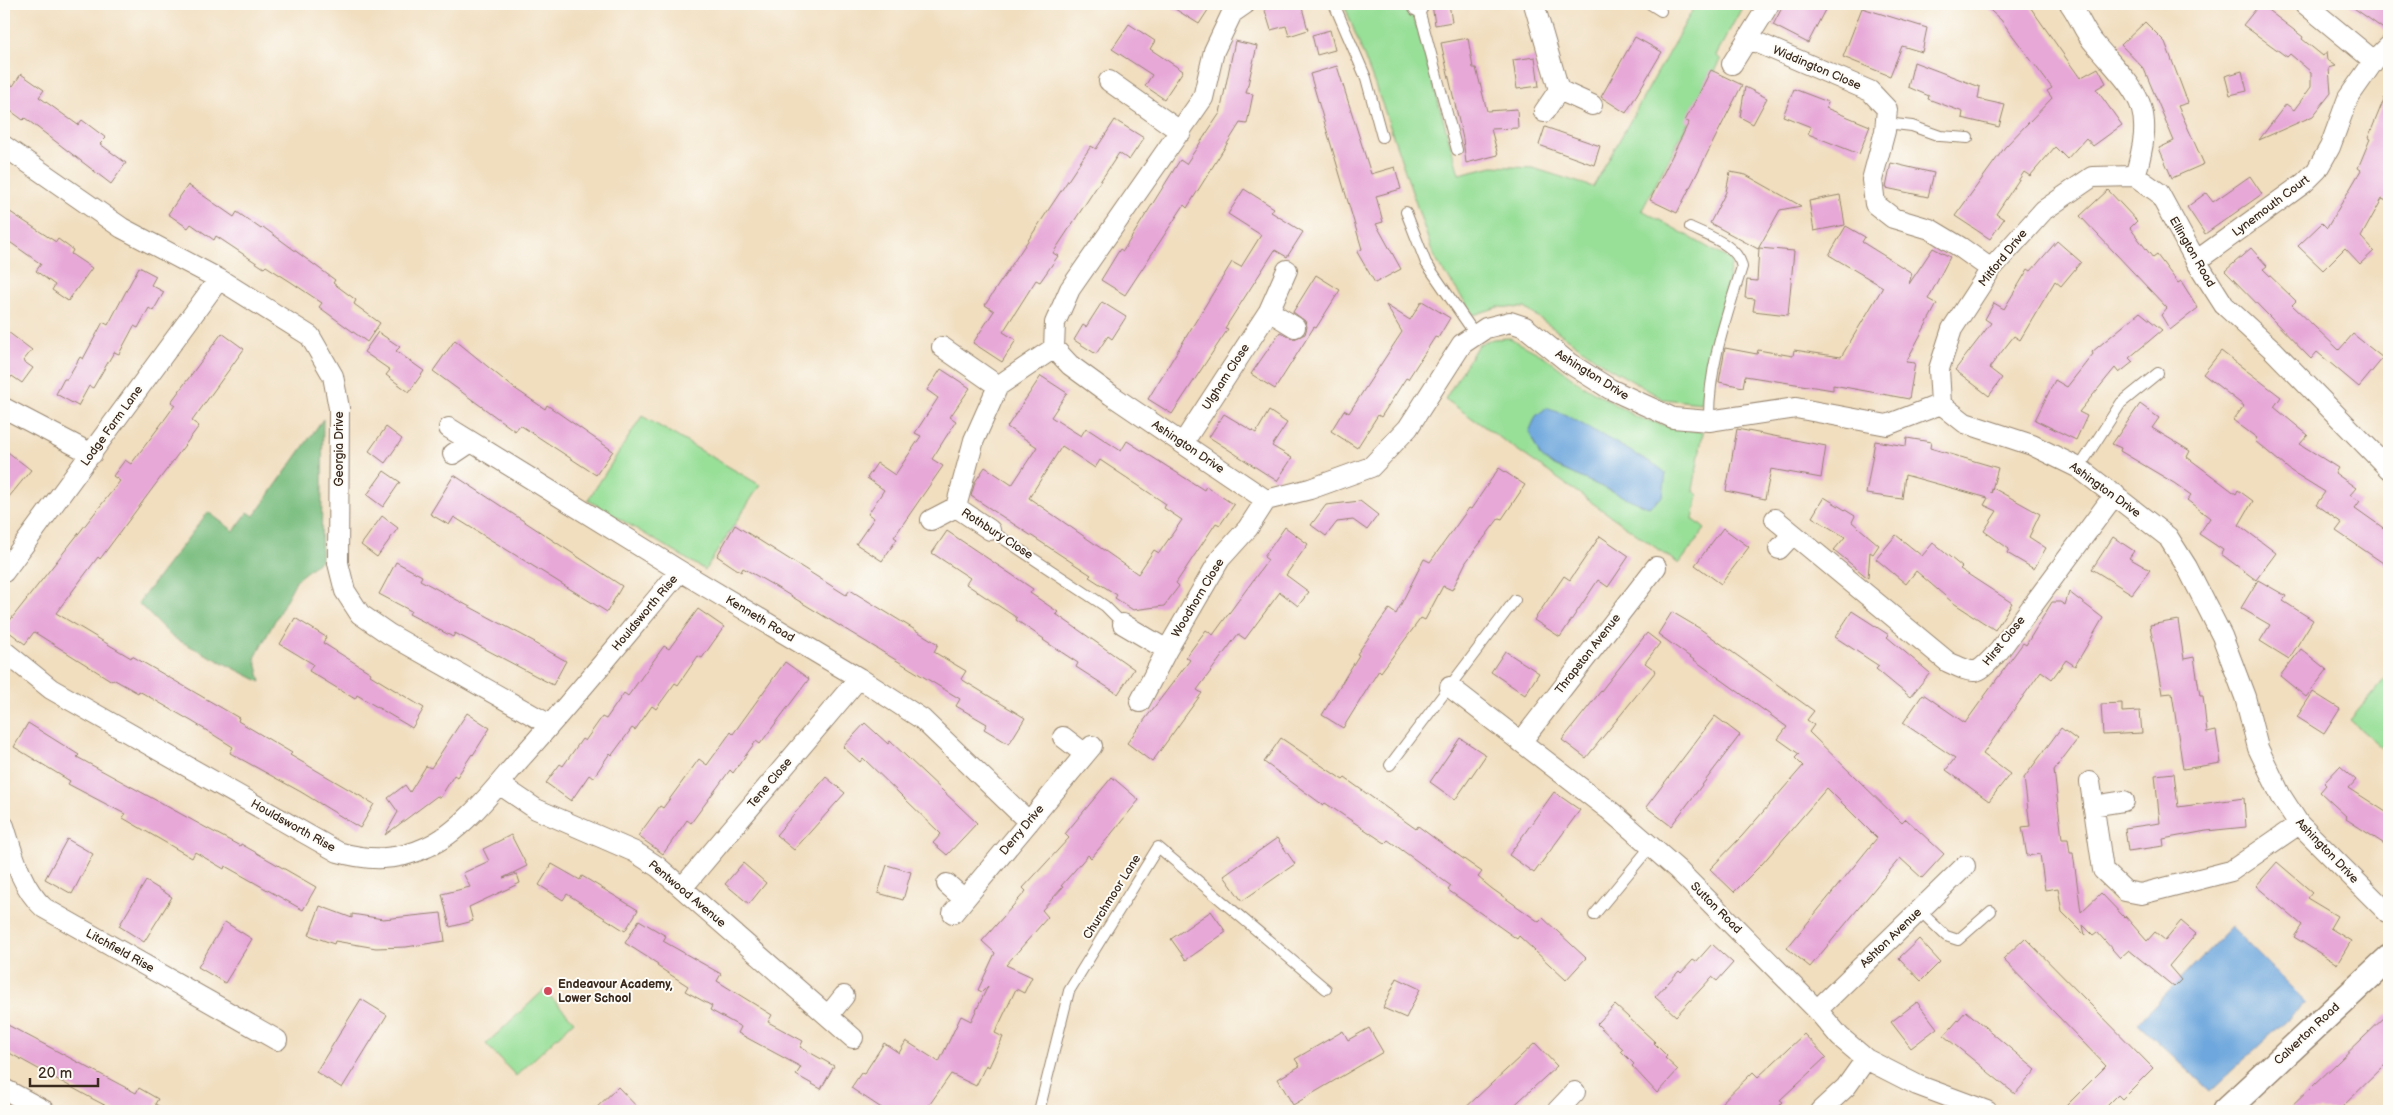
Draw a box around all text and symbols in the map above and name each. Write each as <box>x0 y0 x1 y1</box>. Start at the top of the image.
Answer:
street label: Widdington Close <box>1771 43 1863 93</box>
street label: Lynemouth Court <box>2229 172 2313 240</box>
street label: Ellington Road <box>2166 214 2218 290</box>
street label: Mitford Drive <box>1975 226 2031 290</box>
street label: Ulgham Close <box>1199 341 1253 413</box>
street label: Ashington Drive <box>1552 346 1632 404</box>
street label: Lodge Farm Lane <box>78 383 146 469</box>
street label: Georgia Drive <box>332 411 347 487</box>
street label: Ashington Drive <box>1149 417 1227 477</box>
street label: Ashington Drive <box>2066 459 2144 521</box>
street label: Rothbury Close <box>958 505 1036 563</box>
street label: Woodhorn Close <box>1169 556 1227 640</box>
street label: Houldsworth Rise <box>609 572 681 654</box>
street label: Kenneth Road <box>723 592 797 646</box>
street label: Thrapston Avenue <box>1552 611 1624 697</box>
street label: Hirst Close <box>1979 613 2029 669</box>
street label: Tene Close <box>745 755 795 811</box>
street label: Houldsworth Rise <box>248 796 338 856</box>
street label: Derry Drive <box>997 802 1047 858</box>
street label: Ashington Drive <box>2292 815 2362 887</box>
street label: Churchmoor Lane <box>1080 852 1144 942</box>
street label: Pentwood Avenue <box>645 857 729 931</box>
street label: Sutton Road <box>1687 879 1745 937</box>
street label: Ashton Avenue <box>1857 905 1925 971</box>
street label: Litchfield Rise <box>83 926 157 976</box>
place label: Endeavour Academy, Lower School <box>558 977 673 1006</box>
marker: Endeavour Academy, Lower School <box>542 985 554 997</box>
street label: Calverton Road <box>2271 1000 2343 1068</box>
scale bar <box>30 1055 98 1087</box>
text: 20 m <box>38 1064 72 1083</box>

